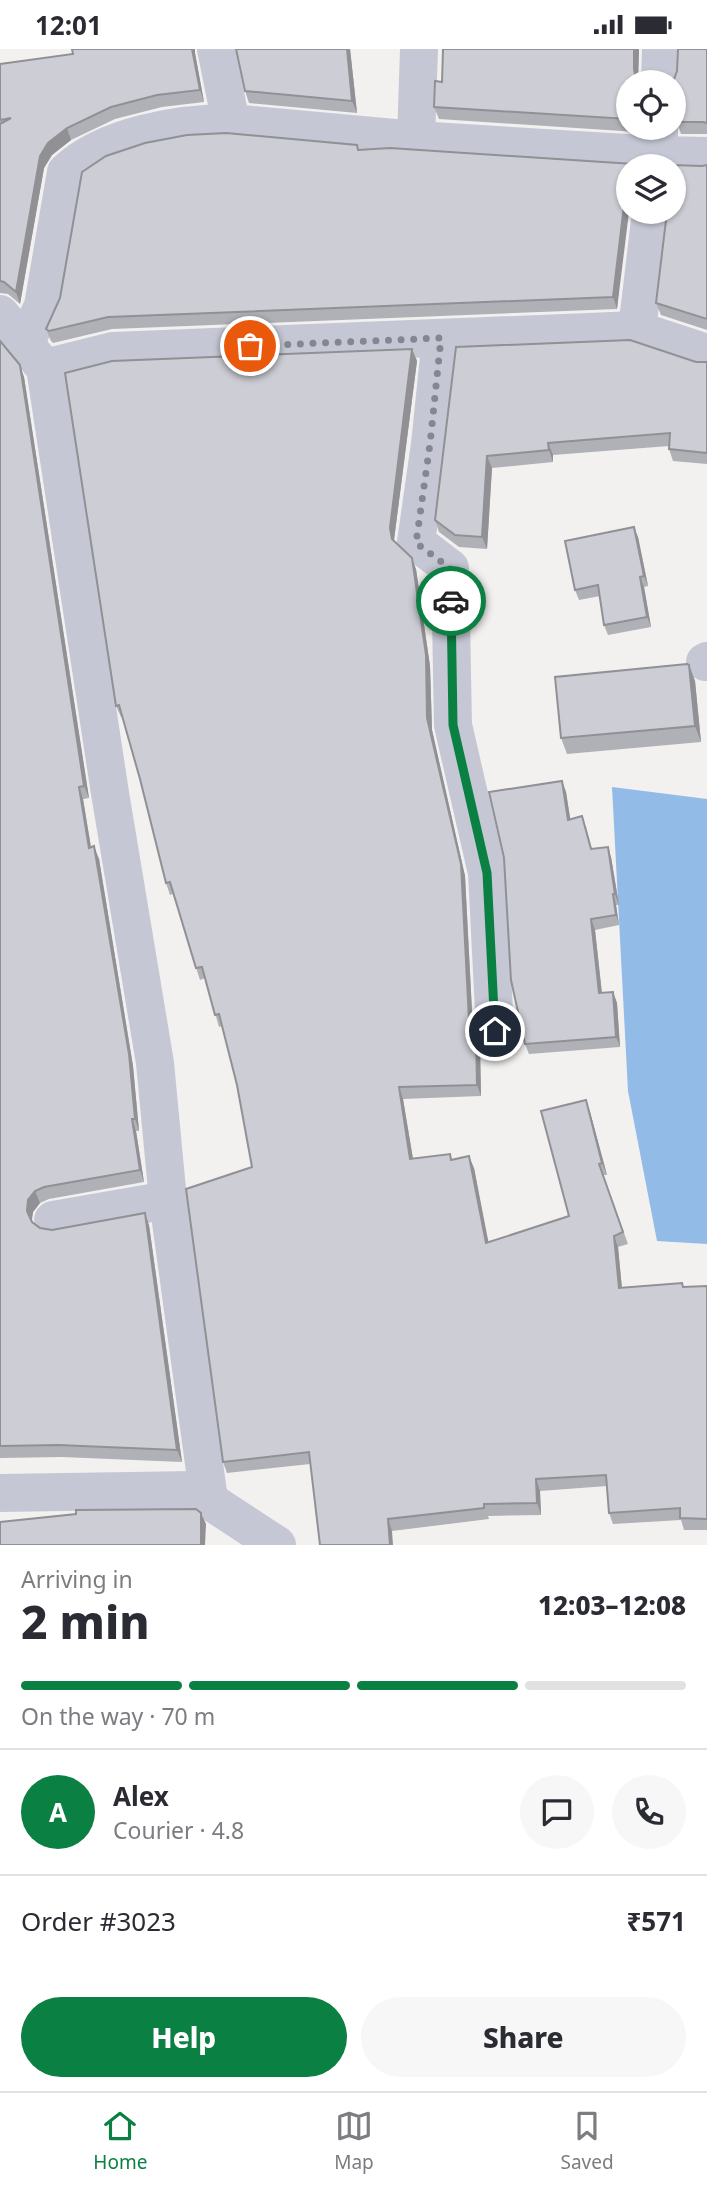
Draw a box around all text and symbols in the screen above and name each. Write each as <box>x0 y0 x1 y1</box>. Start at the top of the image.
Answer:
text: 12:01 <box>35 7 102 43</box>
map controls <box>616 70 686 224</box>
button: locate <box>616 70 686 140</box>
button: layers <box>616 154 686 224</box>
pin <box>220 316 280 376</box>
icon: bag <box>231 327 269 365</box>
courier <box>416 566 486 636</box>
icon: car <box>432 582 470 620</box>
pin <box>465 1001 525 1061</box>
icon: home <box>476 1012 514 1050</box>
text: Arriving in <box>21 1563 133 1595</box>
text: 12:03–12:08 <box>538 1587 686 1623</box>
text: 2 min <box>21 1590 150 1652</box>
text: On the way · 70 m <box>21 1700 215 1732</box>
button: chat <box>520 1775 594 1849</box>
button: phone <box>612 1775 686 1849</box>
text: Alex <box>113 1778 169 1814</box>
text: A <box>49 1794 67 1830</box>
text: Courier · 4.8 <box>113 1814 244 1846</box>
text: Order #3023 <box>21 1903 176 1939</box>
text: ₹571 <box>627 1903 686 1939</box>
button: Help <box>21 1997 347 2077</box>
button: Share <box>361 1997 686 2077</box>
tab: Home <box>93 2107 147 2175</box>
tab: Map <box>334 2107 374 2175</box>
tab: Saved <box>560 2107 614 2175</box>

